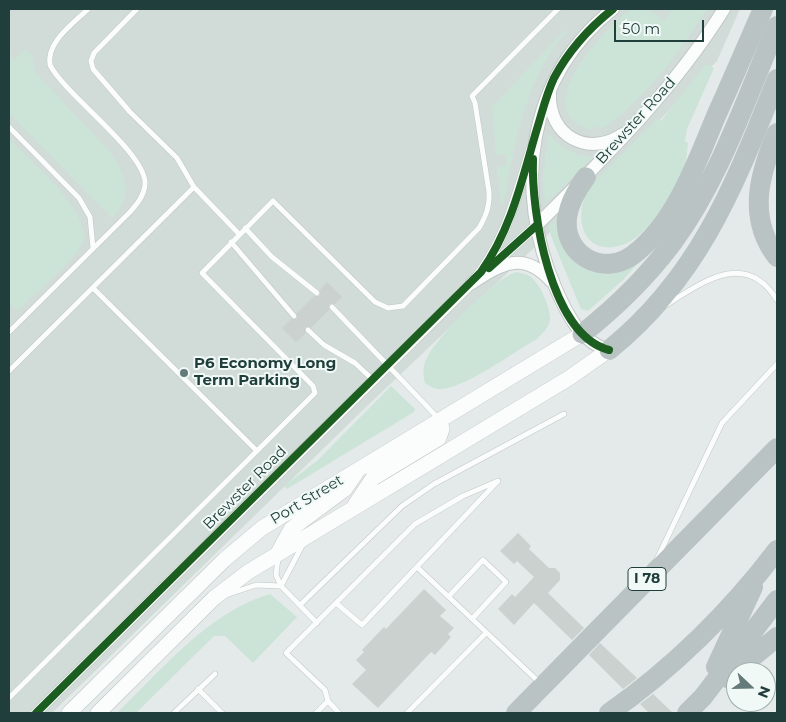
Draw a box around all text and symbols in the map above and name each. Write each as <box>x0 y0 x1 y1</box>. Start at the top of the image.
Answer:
scale bar <box>616 10 706 42</box>
text: 50 m <box>622 19 660 38</box>
street label: Brewster Road <box>592 74 680 168</box>
place label: P6 Economy Long Term Parking <box>194 355 336 390</box>
marker: P6 Economy Long Term Parking <box>178 367 190 379</box>
street label: Brewster Road <box>200 443 290 533</box>
street label: Port Street <box>267 471 347 529</box>
road number: I 78 <box>628 568 666 590</box>
north arrow <box>726 662 776 712</box>
text: N <box>754 684 774 701</box>

